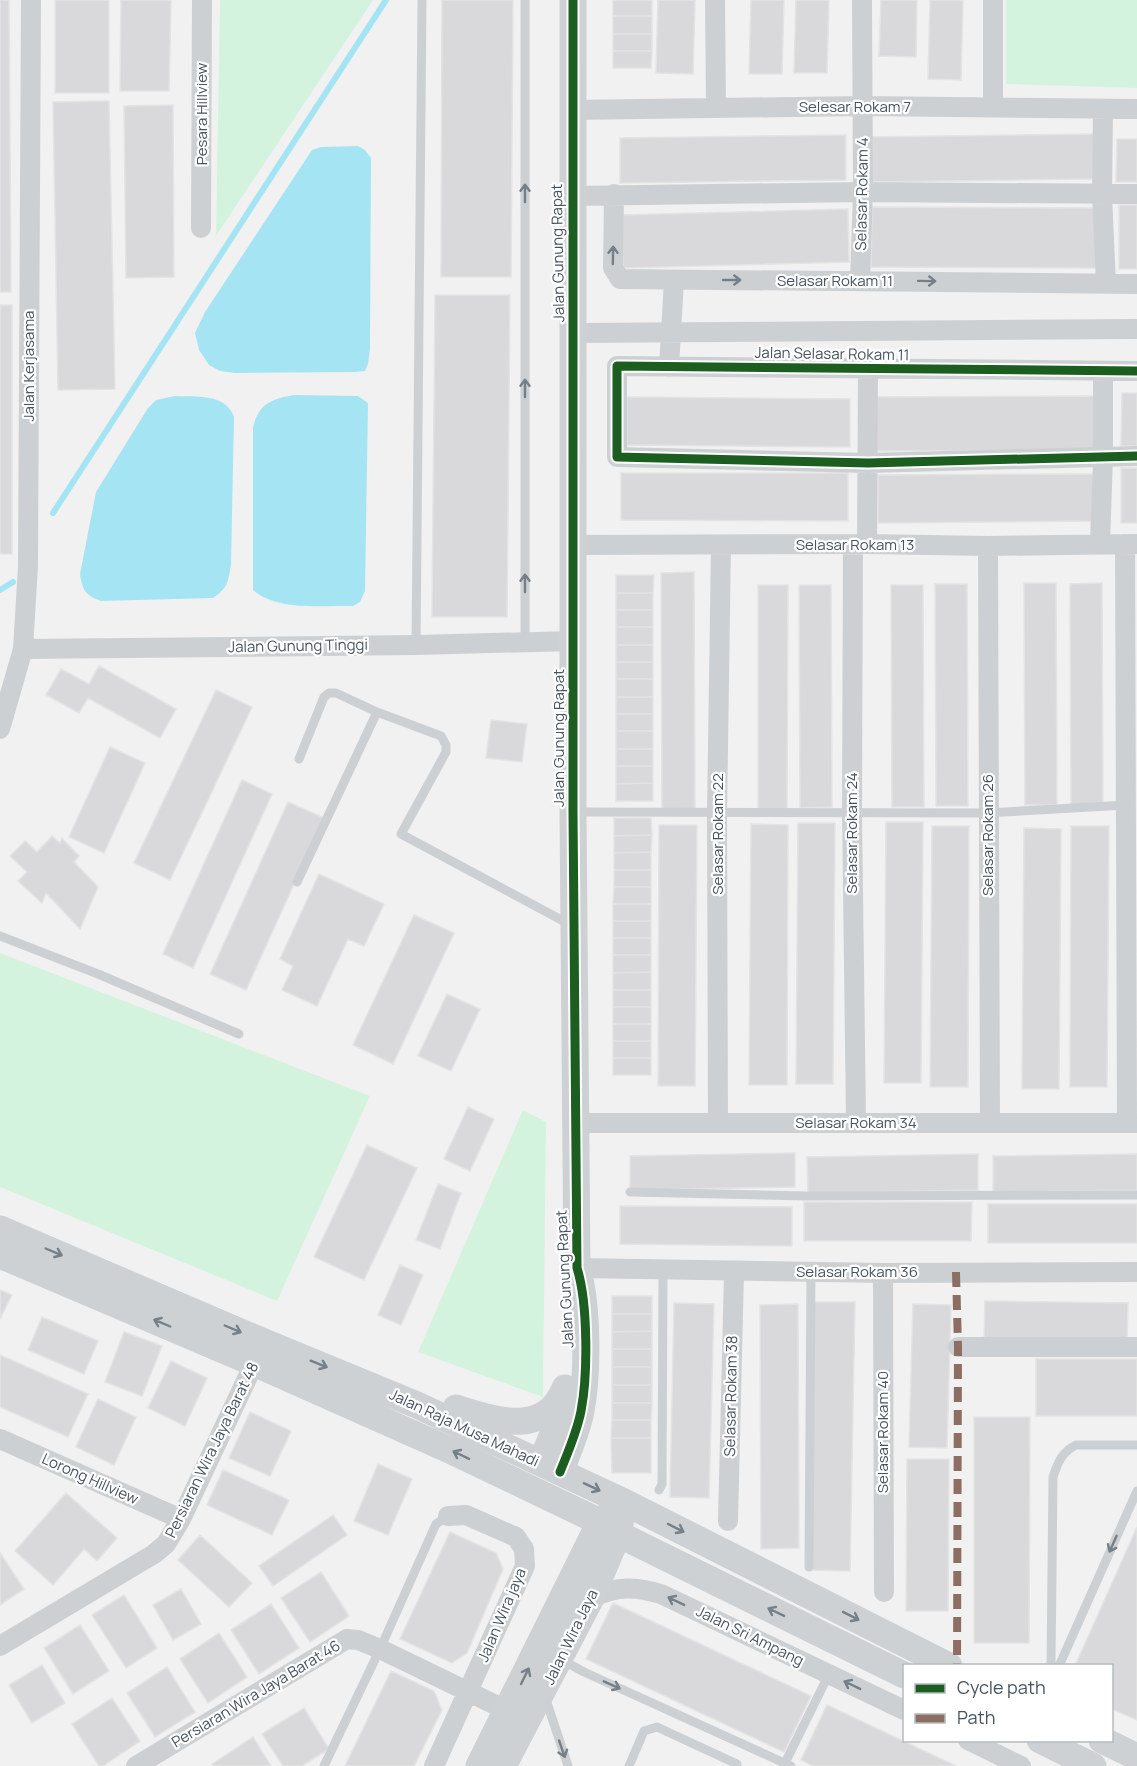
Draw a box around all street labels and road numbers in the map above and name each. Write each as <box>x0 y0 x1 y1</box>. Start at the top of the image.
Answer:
street label: Pesara Hillview <box>191 62 212 165</box>
street label: Selesar Rokam 7 <box>799 96 911 117</box>
street label: Selasar Rokam 4 <box>850 137 873 251</box>
street label: Jalan Gunung Rapat <box>546 184 569 322</box>
street label: Selasar Rokam 11 <box>777 270 893 291</box>
street label: Jalan Kerjasama <box>18 311 39 421</box>
street label: Jalan Selasar Rokam 11 <box>754 342 910 365</box>
street label: Selasar Rokam 13 <box>796 534 914 555</box>
street label: Jalan Gunung Tinggi <box>228 634 368 657</box>
street label: Jalan Gunung Rapat <box>548 669 569 807</box>
street label: Selasar Rokam 24 <box>841 772 862 894</box>
street label: Selasar Rokam 22 <box>707 773 728 895</box>
street label: Selasar Rokam 26 <box>977 774 998 896</box>
street label: Selasar Rokam 34 <box>795 1112 917 1133</box>
street label: Jalan Gunung Rapat <box>550 1210 579 1349</box>
street label: Selasar Rokam 36 <box>796 1261 918 1282</box>
street label: Selasar Rokam 38 <box>719 1335 742 1457</box>
street label: Persiaran Wira Jaya Barat 48 <box>160 1358 263 1541</box>
street label: Selasar Rokam 40 <box>872 1371 893 1493</box>
street label: Jalan Raja Musa Mahadi <box>386 1384 543 1472</box>
street label: Lorong Hillview <box>39 1448 142 1509</box>
street label: Jalan Wira jaya <box>472 1565 531 1665</box>
street label: Jalan Wira Jaya <box>538 1586 603 1688</box>
street label: Jalan Sri Ampang <box>693 1600 808 1671</box>
street label: Persiaran Wira Jaya Barat 46 <box>167 1635 344 1752</box>

